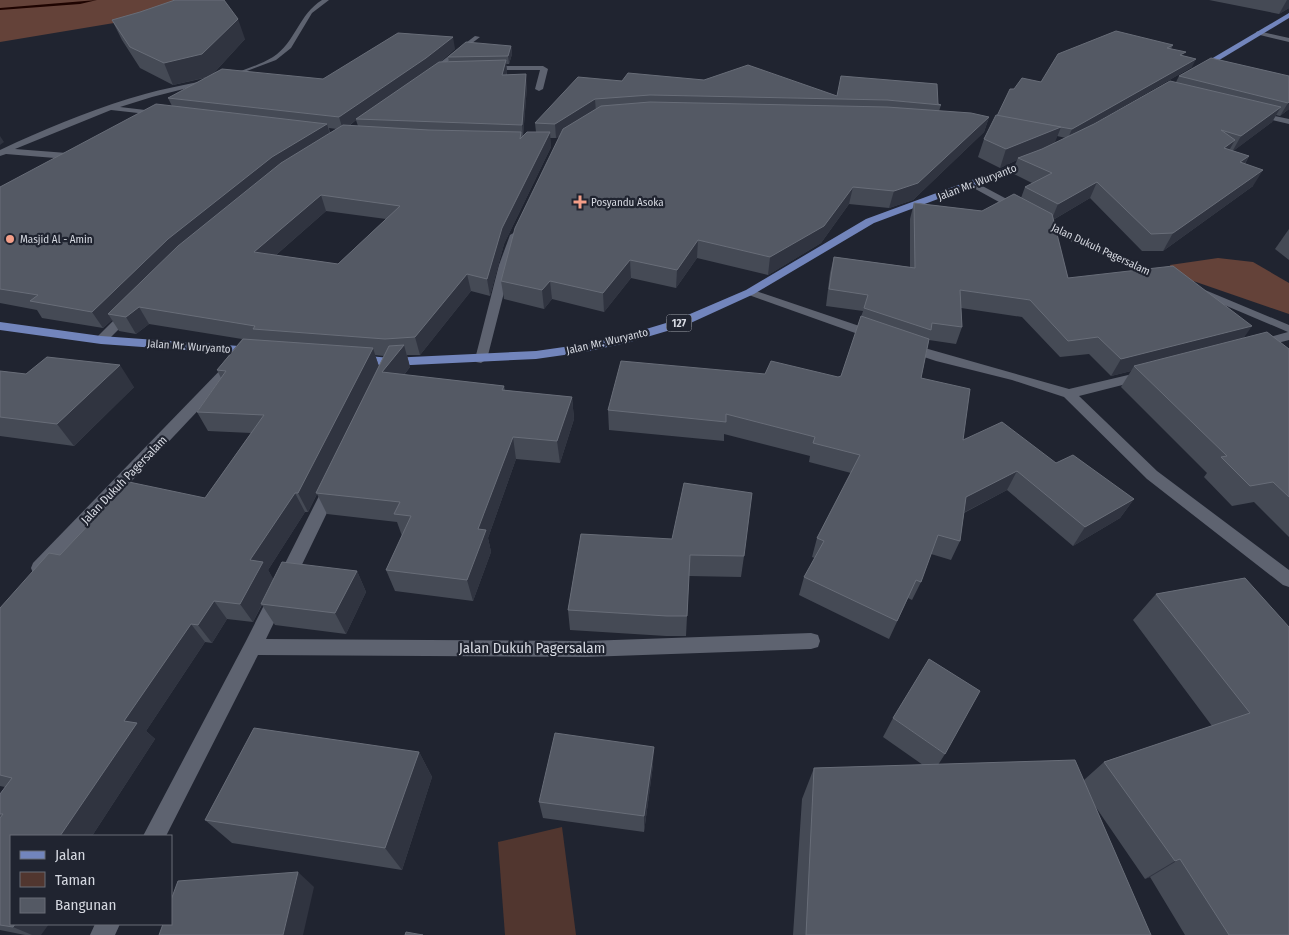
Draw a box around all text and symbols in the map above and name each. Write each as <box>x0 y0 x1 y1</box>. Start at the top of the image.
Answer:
street label: Jalan Mr. Wuryanto <box>936 161 1019 203</box>
marker: Posyandu Asoka <box>573 195 587 209</box>
place label: Posyandu Asoka <box>591 196 664 209</box>
street label: Jalan Dukuh Pagersalam <box>1049 221 1152 278</box>
marker: Masjid Al - Amin <box>4 233 16 245</box>
place label: Masjid Al - Amin <box>20 233 93 246</box>
road number: 127 <box>666 314 692 332</box>
street label: Jalan Mr. Wuryanto <box>565 326 649 357</box>
street label: Jalan Mr. Wuryanto <box>147 337 231 356</box>
street label: Jalan Dukuh Pagersalam <box>78 433 170 527</box>
street label: Jalan Dukuh Pagersalam <box>459 639 605 657</box>
legend <box>10 835 172 925</box>
text: Jalan <box>55 846 85 864</box>
text: Taman <box>55 871 95 889</box>
text: Bangunan <box>55 896 116 914</box>

